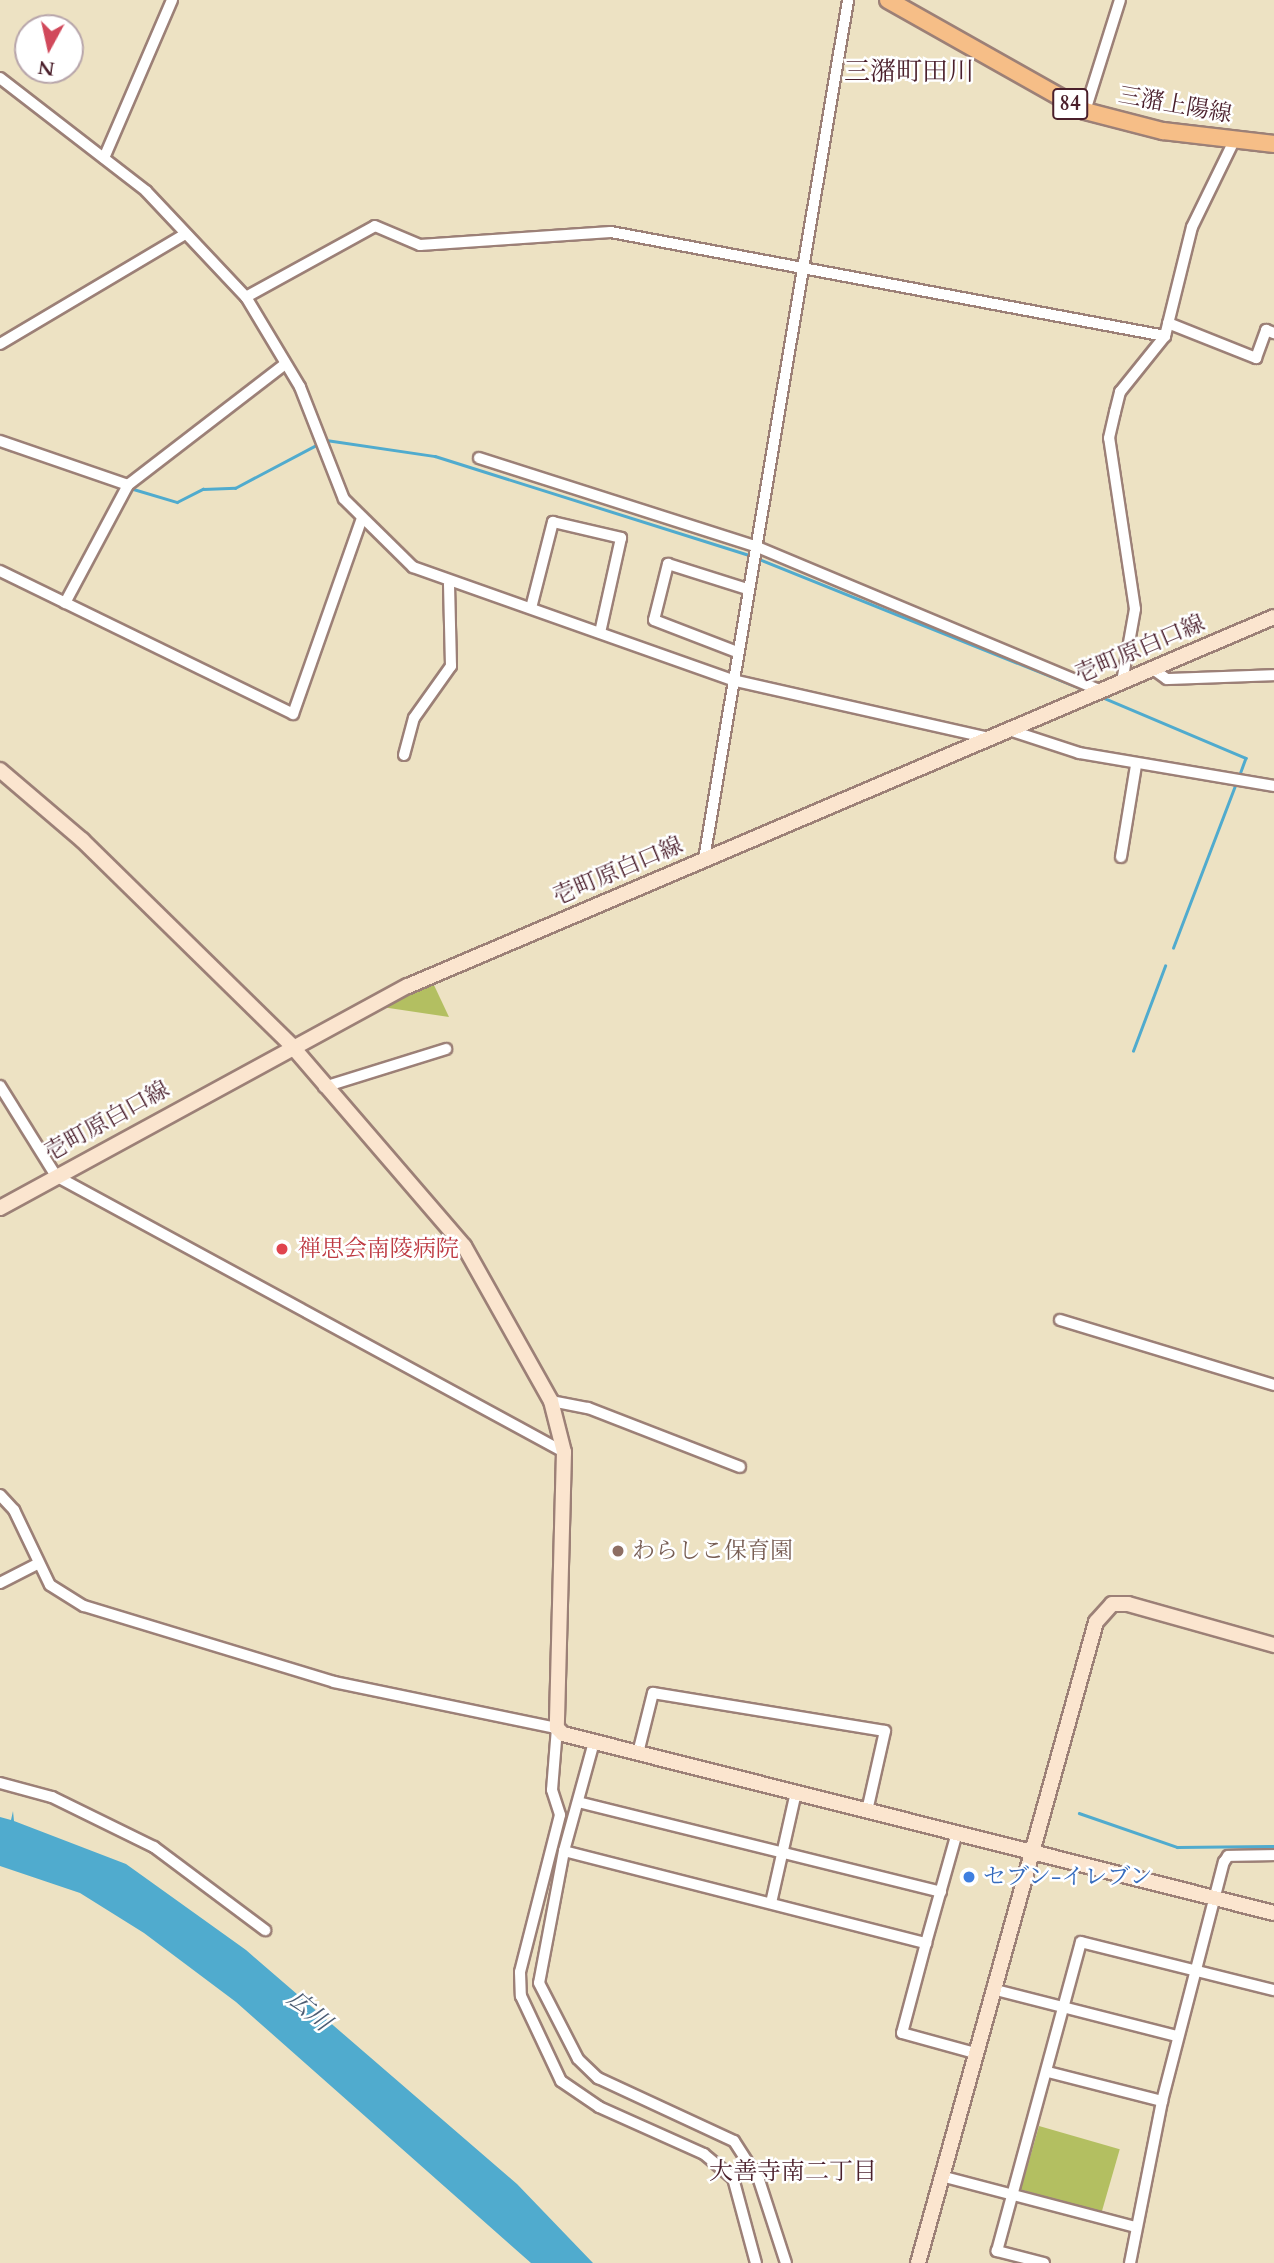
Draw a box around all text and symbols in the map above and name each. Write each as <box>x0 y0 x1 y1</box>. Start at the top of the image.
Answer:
north arrow <box>14 14 84 84</box>
text: N <box>36 54 56 82</box>
district label: 三潴町田川 <box>844 56 974 88</box>
street label: 三潴上陽線 <box>1116 81 1234 129</box>
road number: 84 <box>1051 86 1089 122</box>
street label: 壱町原白口線 <box>1071 609 1209 689</box>
street label: 壱町原白口線 <box>549 831 687 911</box>
street label: 壱町原白口線 <box>40 1075 174 1167</box>
place label: 禅思会南陵病院 <box>298 1235 459 1263</box>
marker: 禅思会南陵病院 <box>272 1239 292 1259</box>
place label: わらしこ保育園 <box>632 1537 793 1565</box>
marker: わらしこ保育園 <box>610 1543 626 1559</box>
place label: セブン-イレブン <box>983 1863 1154 1891</box>
marker: セブン-イレブン <box>961 1869 977 1885</box>
water label: 広川 <box>281 1985 337 2037</box>
district label: 大善寺南二丁目 <box>709 2158 877 2186</box>

